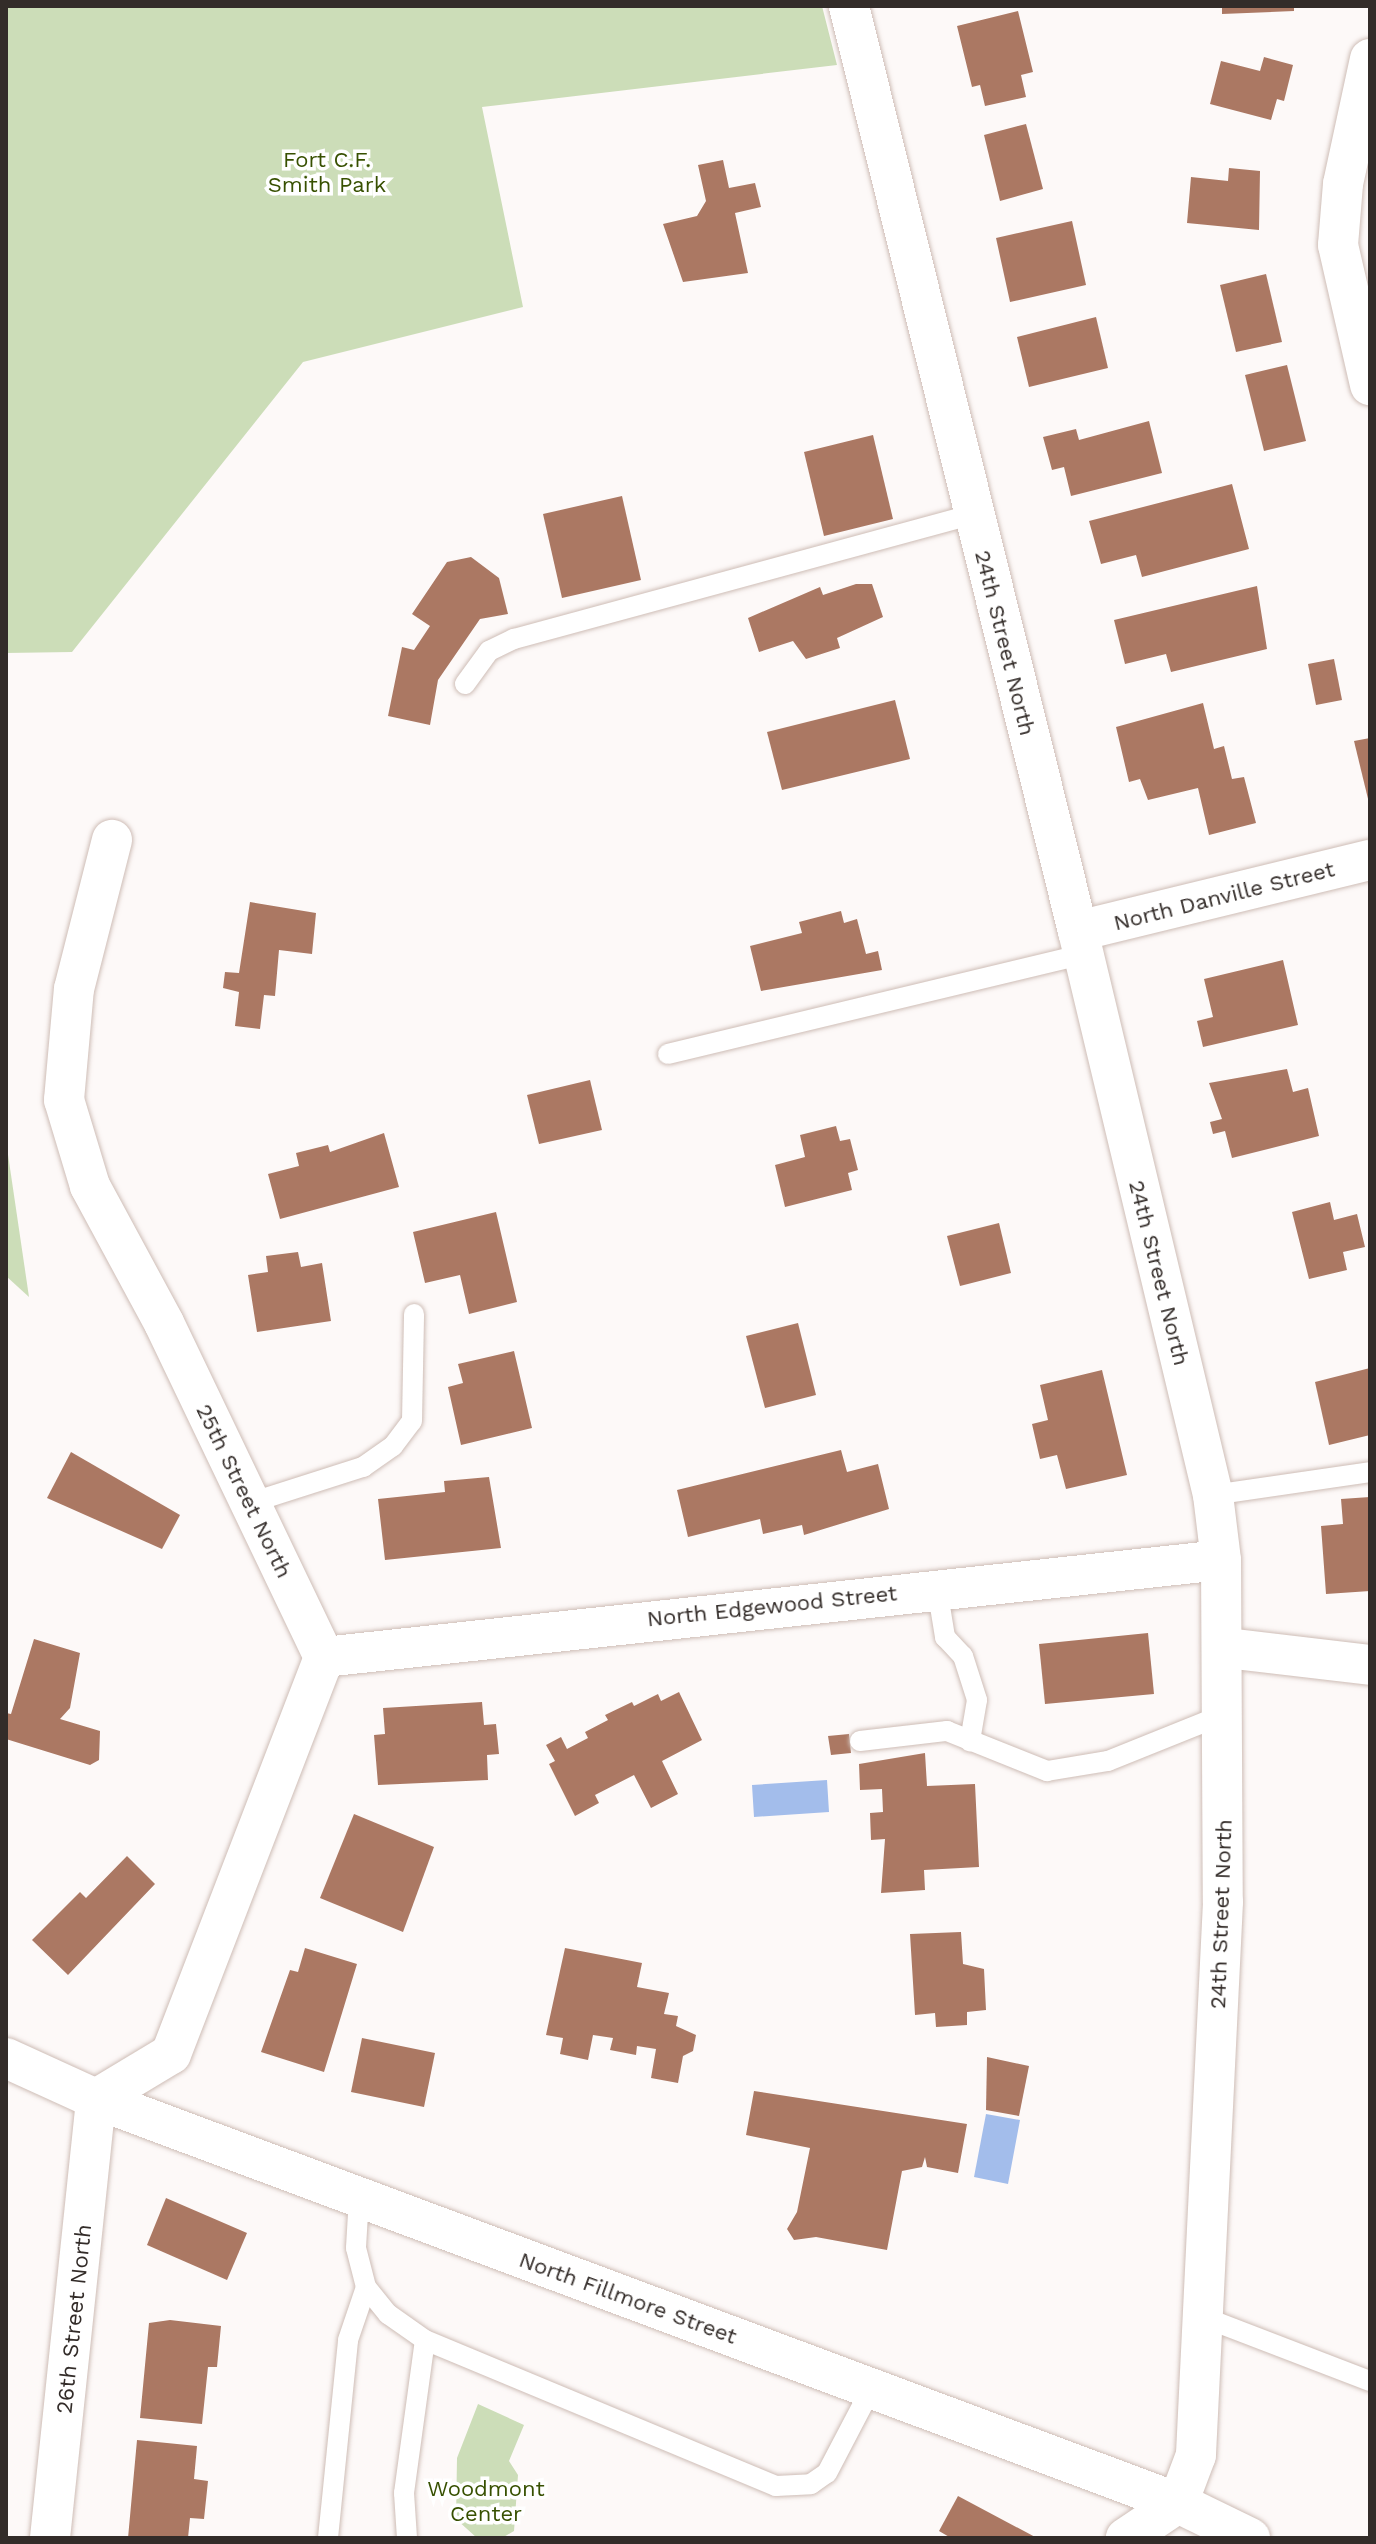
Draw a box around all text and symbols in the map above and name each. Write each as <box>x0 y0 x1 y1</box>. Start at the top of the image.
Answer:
park label: Fort C.F. Smith Park <box>268 146 386 198</box>
street label: 24th Street North <box>969 548 1041 738</box>
street label: North Danville Street <box>1111 856 1337 936</box>
street label: 24th Street North <box>1123 1178 1195 1368</box>
street label: 25th Street North <box>190 1400 298 1582</box>
street label: North Edgewood Street <box>646 1580 898 1632</box>
street label: 24th Street North <box>1204 1819 1238 2009</box>
street label: 26th Street North <box>51 2223 97 2415</box>
street label: North Fillmore Street <box>516 2246 740 2350</box>
park label: Woodmont Center <box>427 2475 545 2526</box>

